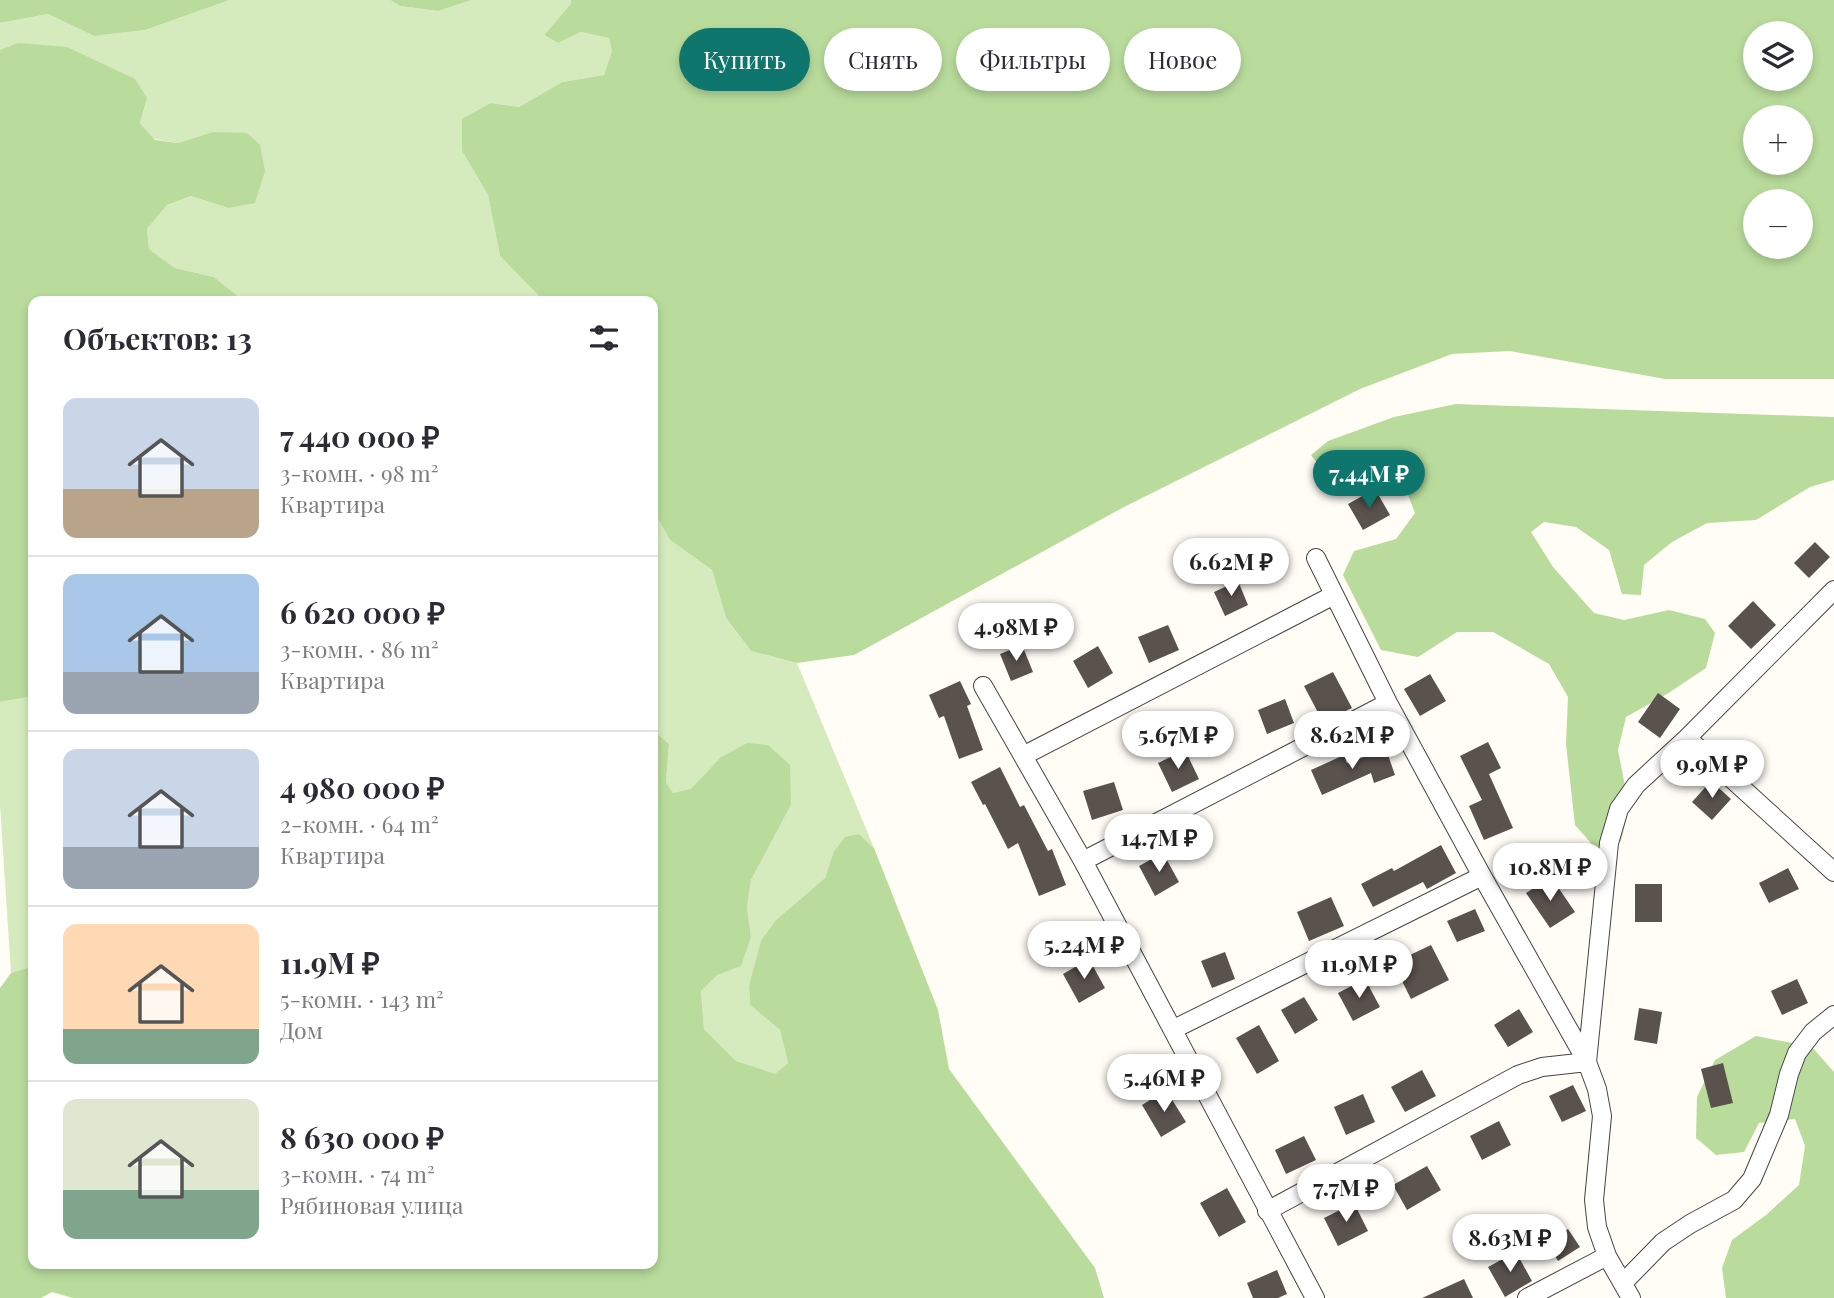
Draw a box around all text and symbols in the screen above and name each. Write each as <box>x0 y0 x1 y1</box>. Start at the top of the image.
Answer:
map controls <box>1743 21 1813 259</box>
button: layers <box>1743 21 1813 91</box>
chip: Купить <box>679 28 810 91</box>
chip: Снять <box>824 28 942 91</box>
chip: Фильтры <box>956 28 1110 91</box>
chip: Новое <box>1124 28 1241 91</box>
button: + <box>1743 105 1813 175</box>
button: − <box>1743 189 1813 259</box>
text: Объектов: 13 <box>63 318 252 358</box>
icon: filters <box>585 319 623 357</box>
text: 7 440 000 ₽ <box>280 416 440 456</box>
icon: home <box>119 426 203 510</box>
pin: 7.44M ₽ <box>1304 450 1434 510</box>
text: 3-комн. · 98 m² <box>280 457 439 488</box>
text: 7.44M ₽ <box>1329 457 1409 488</box>
text: Квартира <box>280 488 385 519</box>
pin: 6.62M ₽ <box>1166 538 1296 598</box>
text: 6.62M ₽ <box>1189 545 1273 576</box>
text: 6 620 000 ₽ <box>280 592 445 632</box>
icon: home <box>119 602 203 686</box>
pin: 4.98M ₽ <box>951 604 1081 663</box>
text: 4.98M ₽ <box>974 610 1058 641</box>
text: 3-комн. · 86 m² <box>280 633 439 664</box>
text: Квартира <box>280 664 385 695</box>
pin: 5.67M ₽ <box>1113 712 1243 771</box>
pin: 8.62M ₽ <box>1287 712 1417 771</box>
text: 5.67M ₽ <box>1138 718 1218 749</box>
text: 8.62M ₽ <box>1310 718 1394 749</box>
pin: 9.9M ₽ <box>1655 740 1769 800</box>
text: 9.9M ₽ <box>1676 747 1748 778</box>
text: 4 980 000 ₽ <box>280 767 445 807</box>
icon: home <box>119 777 203 861</box>
text: 2-комн. · 64 m² <box>280 808 439 839</box>
pin: 14.7M ₽ <box>1094 814 1224 874</box>
text: 14.7M ₽ <box>1120 821 1198 852</box>
text: Квартира <box>280 839 385 870</box>
pin: 10.8M ₽ <box>1485 844 1615 903</box>
text: 10.8M ₽ <box>1509 850 1591 881</box>
pin: 5.24M ₽ <box>1019 922 1149 981</box>
text: 5.24M ₽ <box>1043 928 1125 959</box>
pin: 11.9M ₽ <box>1294 940 1424 1000</box>
text: 11.9M ₽ <box>280 942 380 982</box>
text: 11.9M ₽ <box>1321 947 1397 978</box>
icon: home <box>119 952 203 1036</box>
text: 5-комн. · 143 m² <box>280 983 444 1014</box>
text: Дом <box>280 1014 323 1045</box>
pin: 5.46M ₽ <box>1099 1054 1229 1114</box>
text: 5.46M ₽ <box>1123 1061 1205 1092</box>
text: 8 630 000 ₽ <box>280 1117 444 1157</box>
icon: home <box>119 1127 203 1211</box>
text: 3-комн. · 74 m² <box>280 1158 435 1189</box>
pin: 7.7M ₽ <box>1289 1164 1403 1224</box>
text: 7.7M ₽ <box>1313 1171 1379 1202</box>
text: Рябиновая улица <box>280 1189 463 1220</box>
pin: 8.63M ₽ <box>1445 1214 1575 1274</box>
text: 8.63M ₽ <box>1468 1221 1552 1252</box>

